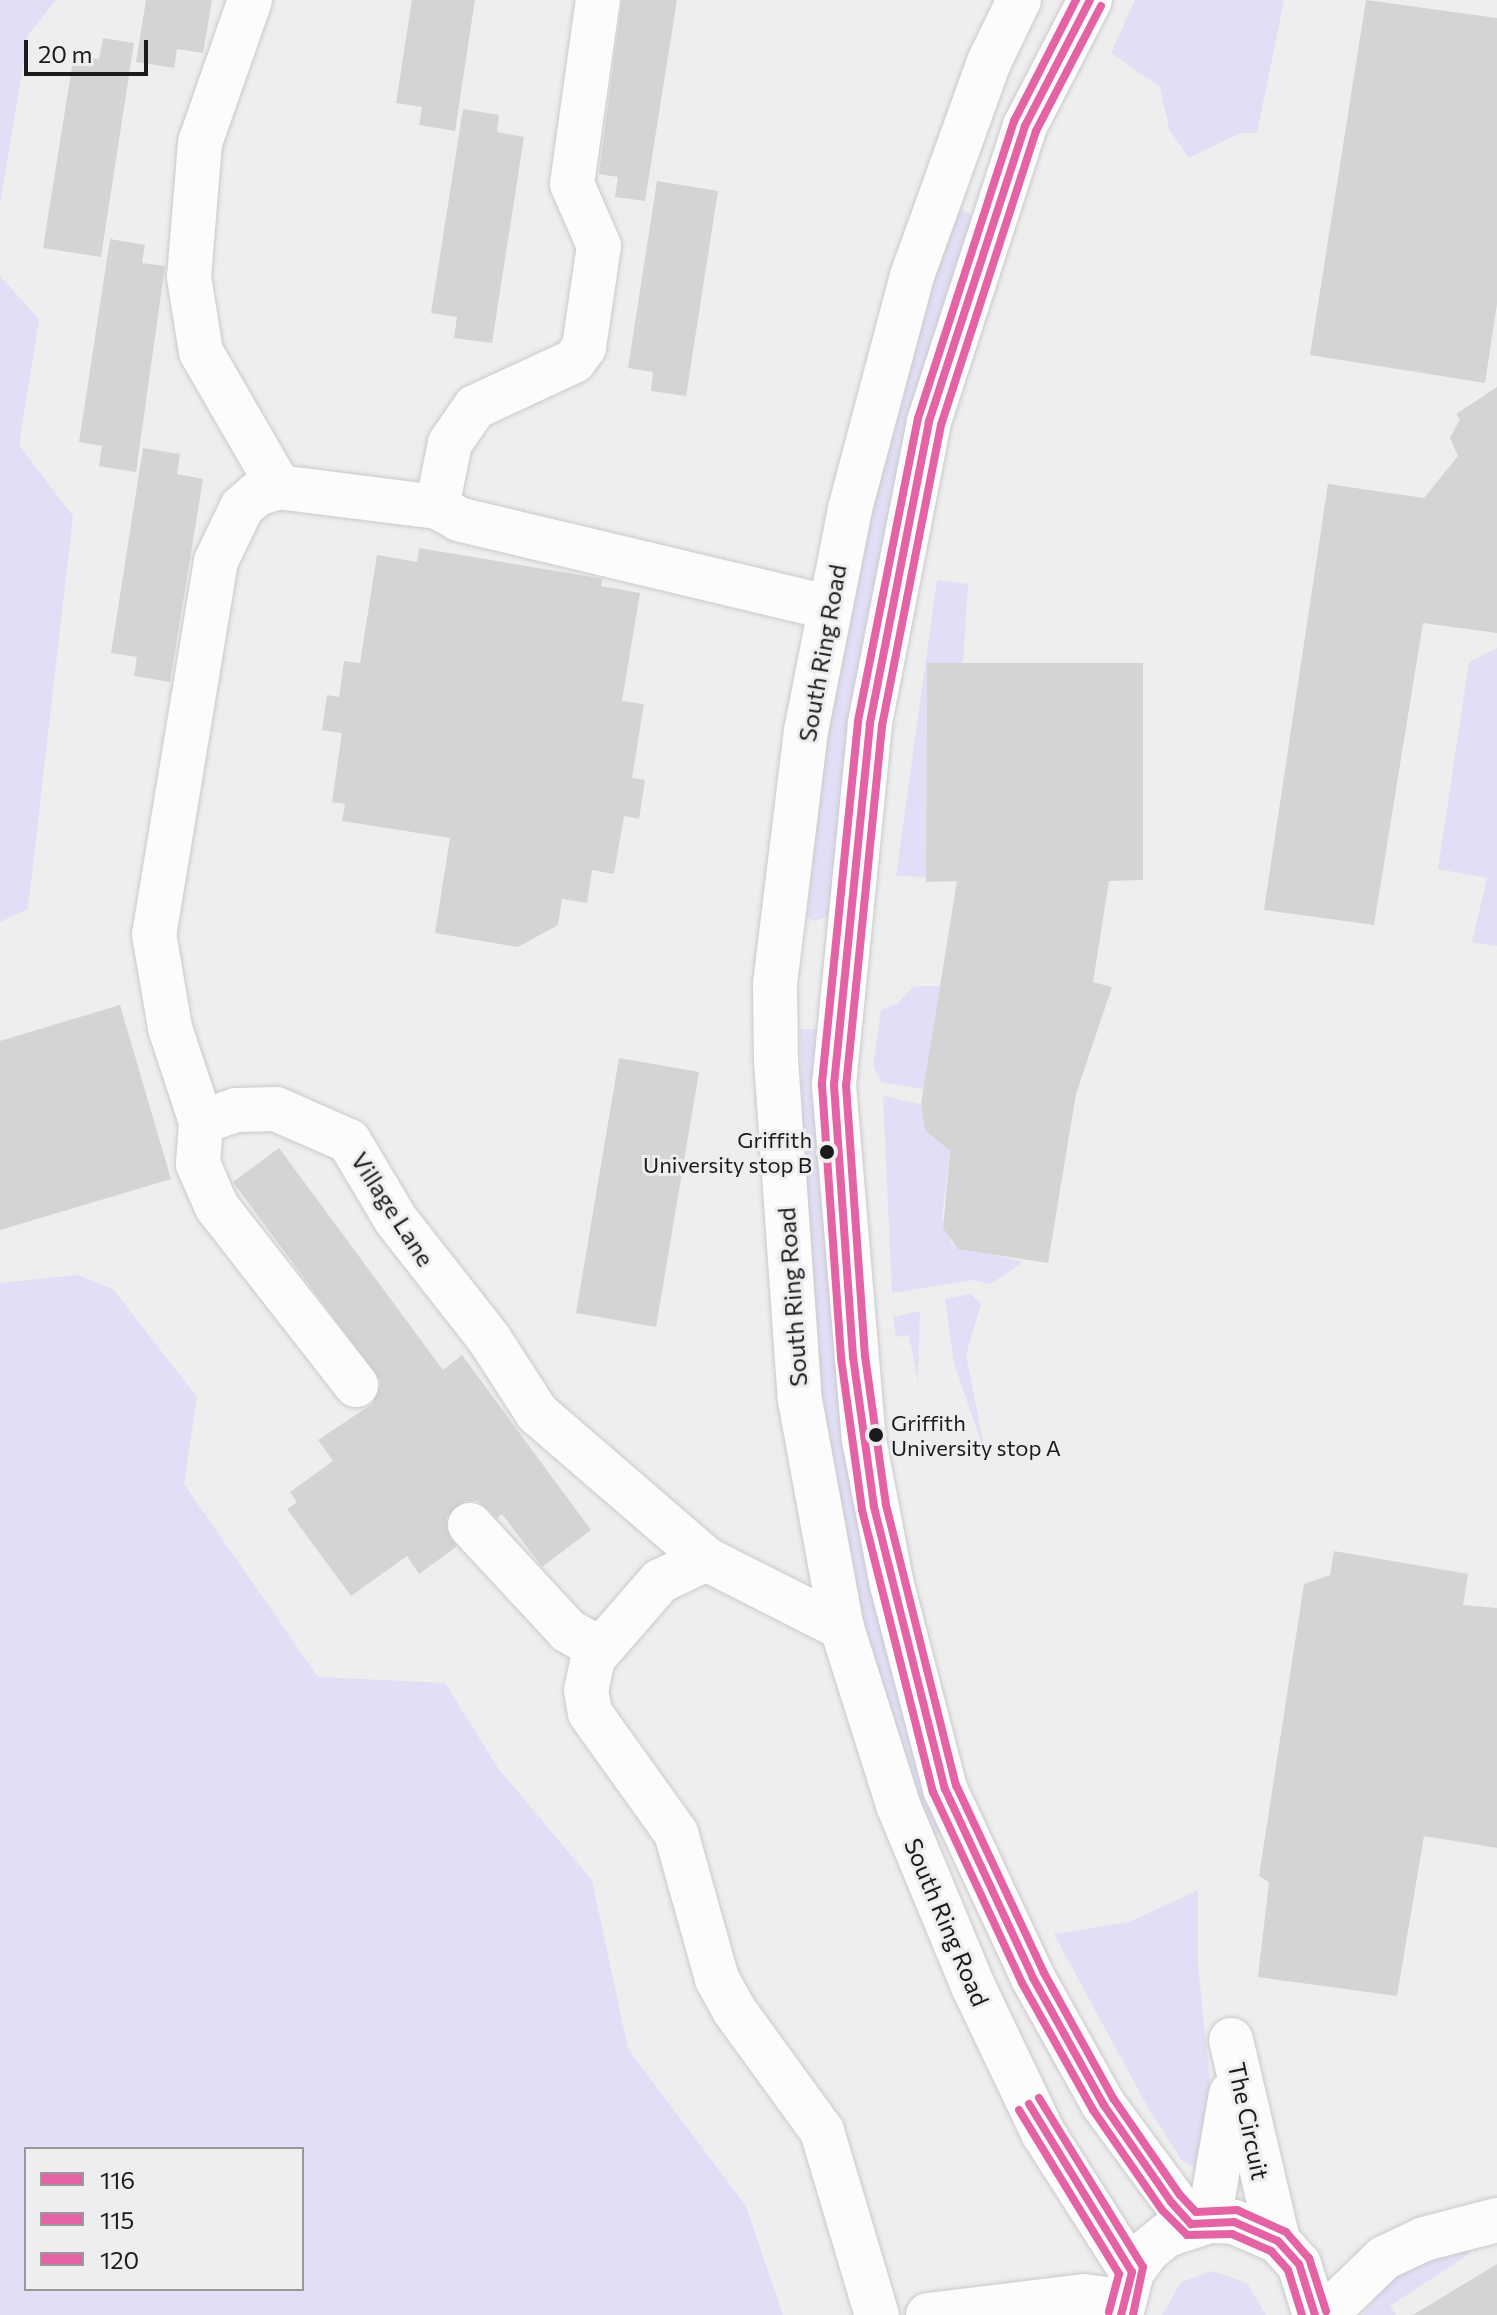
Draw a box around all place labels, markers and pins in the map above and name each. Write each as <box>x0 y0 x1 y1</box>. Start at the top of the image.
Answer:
place label: Griffith University stop B <box>643 1126 812 1178</box>
marker: Griffith University stop B <box>819 1144 835 1160</box>
place label: Griffith University stop A <box>891 1409 1061 1460</box>
marker: Griffith University stop A <box>868 1427 884 1443</box>

